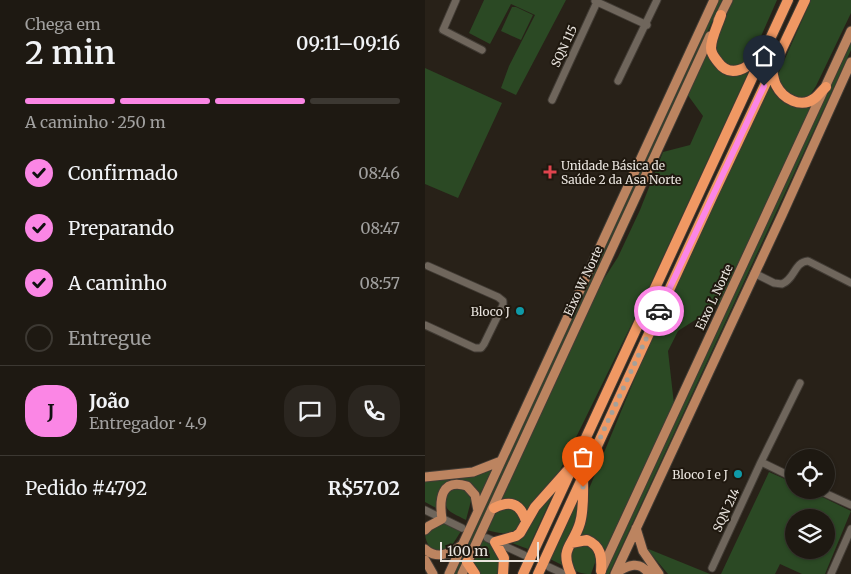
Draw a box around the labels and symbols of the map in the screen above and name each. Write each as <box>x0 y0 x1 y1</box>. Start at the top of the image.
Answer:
street label: SQN 115 <box>548 22 580 70</box>
pin <box>743 35 785 86</box>
place label: Unidade Básica de Saúde 2 da Asa Norte <box>561 158 681 187</box>
marker: Unidade Básica de Saúde 2 da Asa Norte <box>543 165 557 179</box>
street label: Eixo W Norte <box>560 244 606 318</box>
street label: Eixo L Norte <box>692 262 736 332</box>
courier <box>634 286 684 336</box>
place label: Bloco J <box>471 304 511 319</box>
marker: Bloco J <box>514 305 526 317</box>
pin <box>562 436 604 487</box>
place label: Bloco I e J <box>672 467 729 482</box>
marker: Bloco I e J <box>732 468 744 480</box>
street label: SQN 214 <box>709 485 743 534</box>
scale bar <box>440 539 539 562</box>

